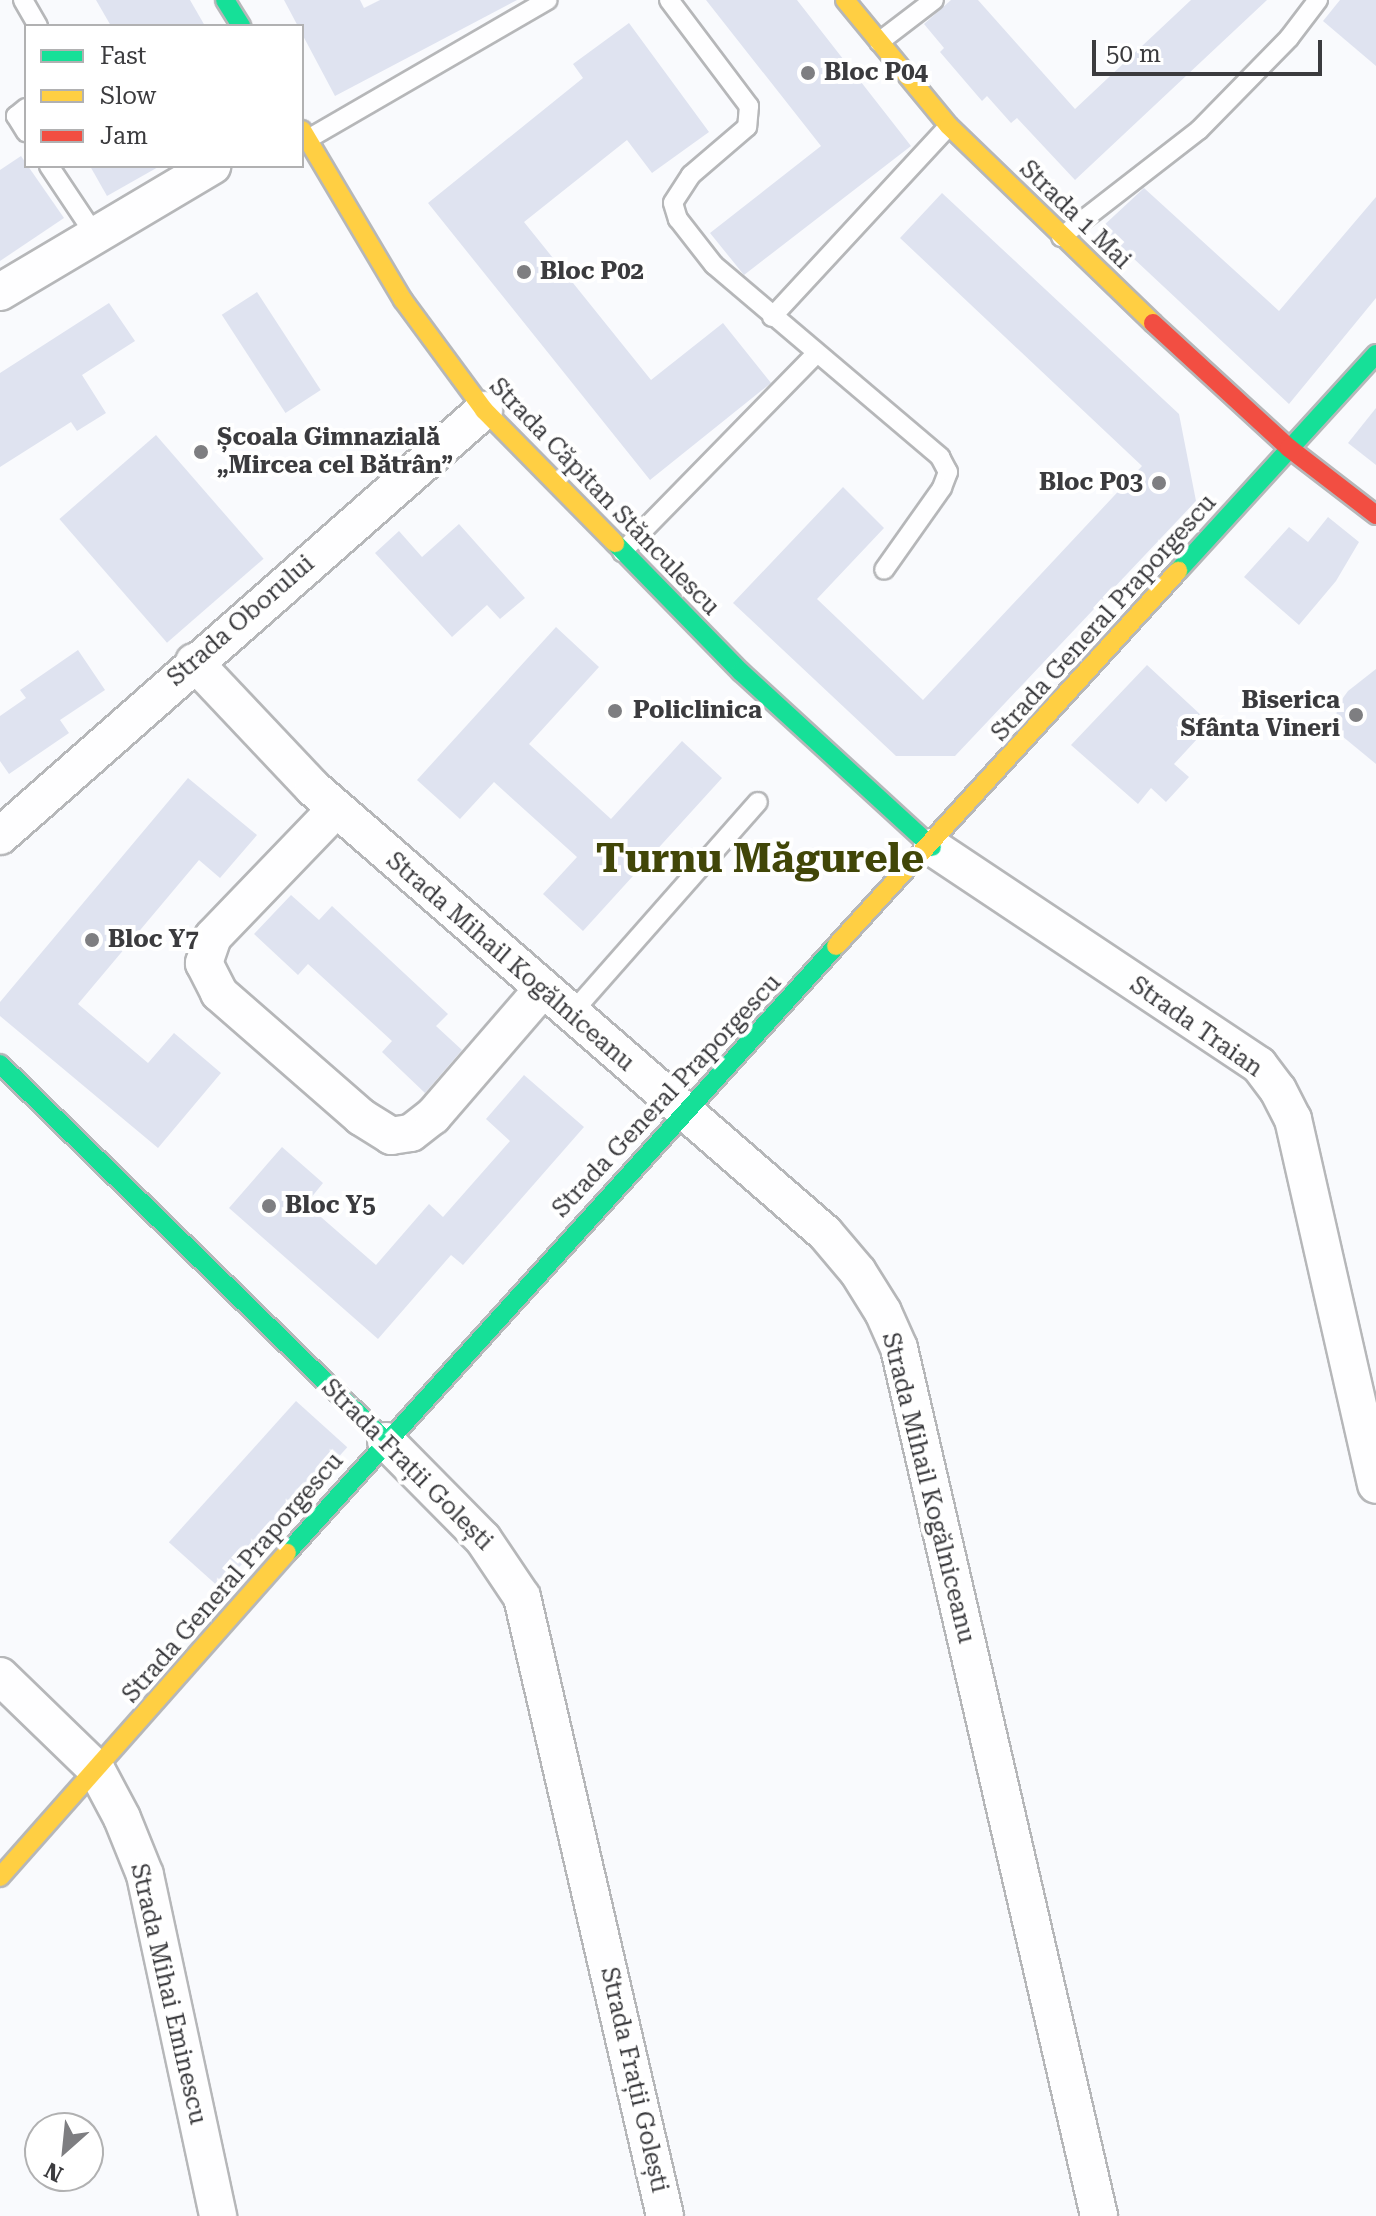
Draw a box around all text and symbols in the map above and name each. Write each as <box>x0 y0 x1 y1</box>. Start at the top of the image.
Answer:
legend <box>24 24 304 168</box>
scale bar <box>1096 24 1326 74</box>
text: 50 m <box>1106 40 1161 68</box>
text: Fast <box>100 42 147 70</box>
place label: Bloc P04 <box>824 59 928 87</box>
marker: Bloc P04 <box>799 64 817 82</box>
text: Slow <box>100 82 156 110</box>
text: Jam <box>100 122 148 150</box>
street label: Strada 1 Mai <box>1013 155 1137 275</box>
place label: Bloc P02 <box>540 258 644 286</box>
marker: Bloc P02 <box>515 263 533 281</box>
street label: Strada Căpitan Stănculescu <box>483 372 725 622</box>
place label: Școala Gimnazială „Mircea cel Bătrân” <box>217 424 453 480</box>
marker: Școala Gimnazială „Mircea cel Bătrân” <box>192 443 210 461</box>
place label: Bloc P03 <box>1039 469 1143 497</box>
marker: Bloc P03 <box>1150 474 1168 492</box>
street label: Strada General Praporgescu <box>986 489 1222 747</box>
street label: Strada Oborului <box>162 550 320 692</box>
place label: Biserica Sfânta Vineri <box>1180 687 1340 743</box>
place label: Policlinica <box>633 697 762 725</box>
marker: Policlinica <box>604 700 626 722</box>
marker: Biserica Sfânta Vineri <box>1347 706 1365 724</box>
district label: Turnu Măgurele <box>596 835 924 883</box>
street label: Strada Mihail Kogălniceanu <box>380 847 640 1077</box>
place label: Bloc Y7 <box>108 926 199 954</box>
marker: Bloc Y7 <box>83 931 101 949</box>
street label: Strada General Praporgescu <box>547 969 787 1223</box>
street label: Strada Traian <box>1124 971 1268 1083</box>
place label: Bloc Y5 <box>285 1192 376 1220</box>
marker: Bloc Y5 <box>260 1197 278 1215</box>
street label: Strada Mihail Kogălniceanu <box>875 1330 981 1646</box>
street label: Strada Frații Golești <box>315 1373 499 1557</box>
street label: Strada General Praporgescu <box>117 1447 349 1709</box>
street label: Strada Mihai Eminescu <box>124 1861 212 2127</box>
street label: Strada Frații Golești <box>594 1965 674 2195</box>
north arrow <box>24 2112 104 2192</box>
text: N <box>41 2157 67 2187</box>

